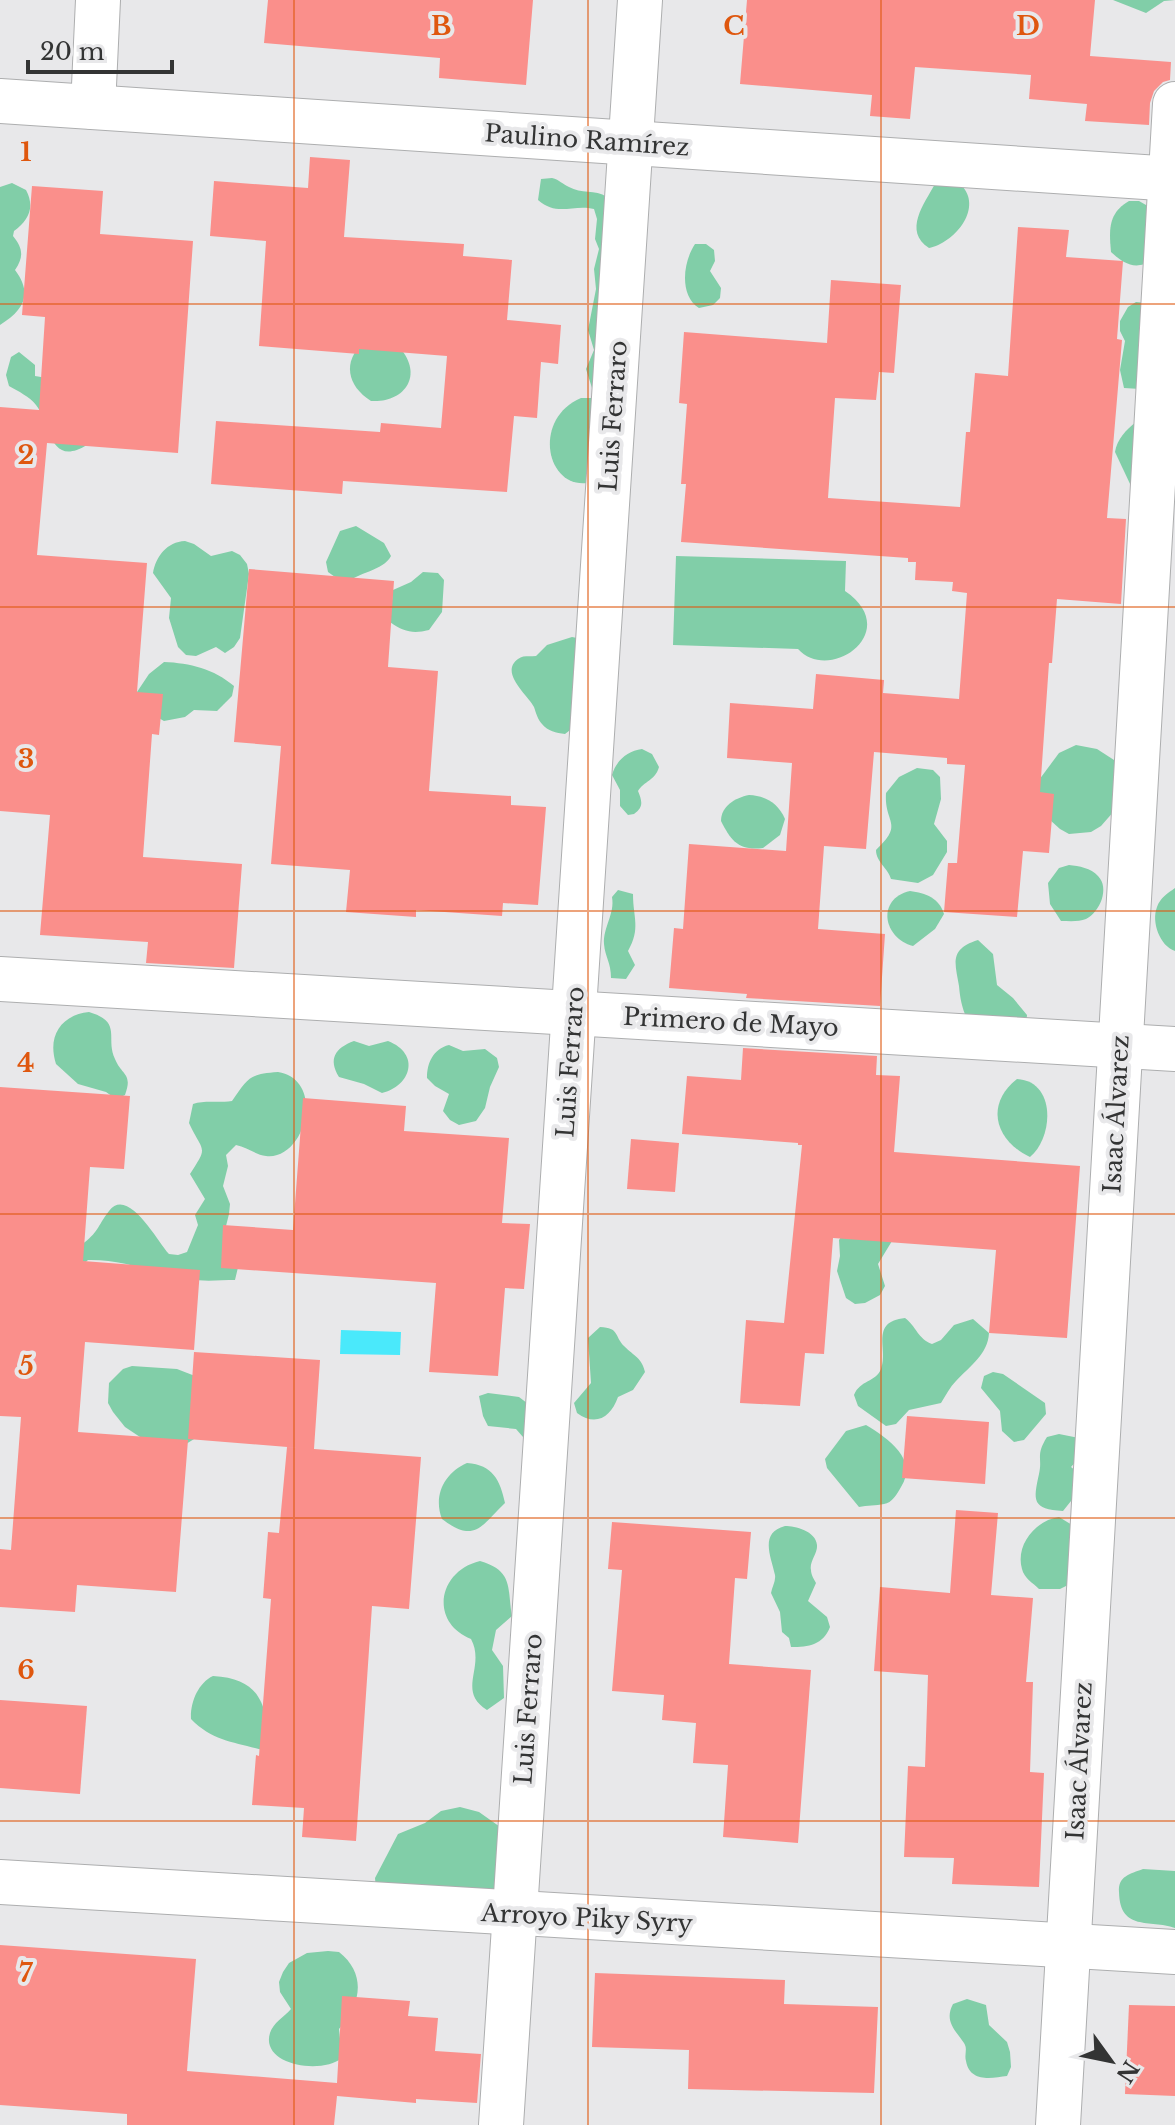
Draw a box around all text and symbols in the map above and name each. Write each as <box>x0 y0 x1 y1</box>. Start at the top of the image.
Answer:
text: B <box>431 10 451 42</box>
text: C <box>723 10 745 42</box>
text: D <box>1016 10 1040 42</box>
scale bar <box>28 24 172 74</box>
text: 20 m <box>40 37 105 66</box>
street label: Paulino Ramírez <box>484 118 690 162</box>
text: 1 <box>20 136 32 168</box>
street label: Luis Ferraro <box>593 339 633 493</box>
text: 2 <box>18 439 34 471</box>
text: 3 <box>18 743 34 775</box>
street label: Luis Ferraro <box>550 985 590 1139</box>
street label: Primero de Mayo <box>623 1002 839 1042</box>
street label: Isaac Álvarez <box>1097 1034 1135 1194</box>
text: 4 <box>17 1047 35 1079</box>
text: 5 <box>18 1350 34 1382</box>
street label: Luis Ferraro <box>508 1632 548 1786</box>
text: 6 <box>17 1654 35 1686</box>
street label: Isaac Álvarez <box>1060 1681 1098 1841</box>
street label: Arroyo Piky Syry <box>479 1898 694 1938</box>
text: 7 <box>19 1957 33 1989</box>
north arrow <box>1071 2021 1151 2101</box>
text: N <box>1110 2056 1144 2088</box>

